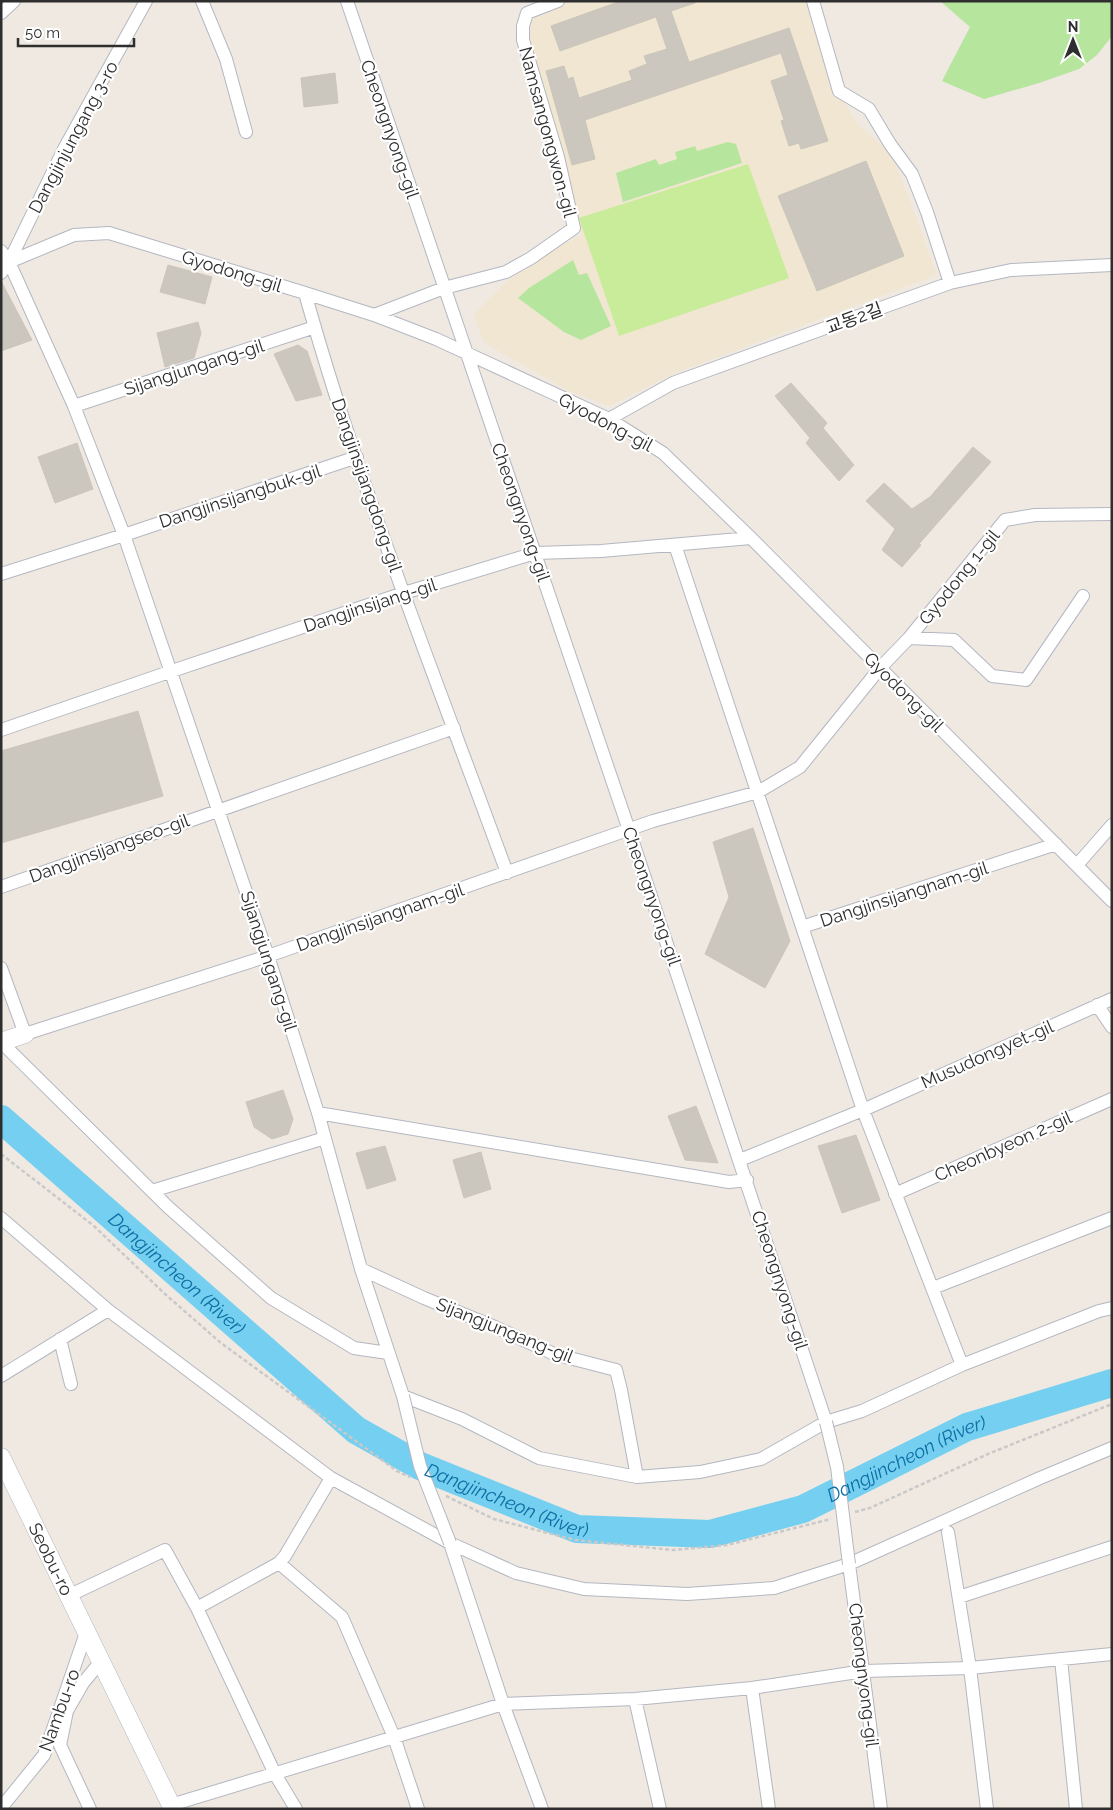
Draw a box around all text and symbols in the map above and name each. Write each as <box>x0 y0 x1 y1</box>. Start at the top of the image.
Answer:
scale bar <box>18 15 134 47</box>
north arrow <box>1048 15 1098 65</box>
text: N <box>1068 19 1078 35</box>
text: 50 m <box>25 24 60 42</box>
street label: Namsangongwon-gil <box>515 44 581 220</box>
street label: Dangjinjungang 3-ro <box>24 57 122 217</box>
street label: Cheongnyong-gil <box>356 57 424 201</box>
street label: Gyodong-gil <box>179 246 285 296</box>
street label: 교동2길 <box>823 298 885 338</box>
street label: Sijangjungang-gil <box>121 334 267 400</box>
street label: Gyodong-gil <box>555 388 657 456</box>
street label: Dangjinsijangdong-gil <box>327 395 407 575</box>
street label: Cheongnyong-gil <box>487 440 555 584</box>
street label: Dangjinsijangbuk-gil <box>156 460 324 532</box>
street label: Gyodong 1-gil <box>914 525 1004 629</box>
street label: Dangjinsijang-gil <box>301 574 439 636</box>
street label: Gyodong-gil <box>860 648 948 736</box>
street label: Dangjinsijangseo-gil <box>26 809 192 887</box>
street label: Cheongnyong-gil <box>618 824 686 968</box>
street label: Dangjinsijangnam-gil <box>817 857 991 931</box>
street label: Dangjinsijangnam-gil <box>294 878 467 956</box>
street label: Sijangjungang-gil <box>236 888 302 1034</box>
street label: Musudongyet-gil <box>917 1015 1057 1093</box>
street label: Cheonbyeon 2-gil <box>931 1106 1075 1186</box>
water label: Dangjincheon (River) <box>104 1208 250 1339</box>
street label: Cheongnyong-gil <box>748 1208 812 1352</box>
street label: Sijangjungang-gil <box>433 1293 577 1367</box>
water label: Dangjincheon (River) <box>823 1411 988 1506</box>
water label: Dangjincheon (River) <box>422 1458 589 1540</box>
street label: Seobu-ro <box>24 1519 78 1599</box>
street label: Cheongnyong-gil <box>845 1602 883 1749</box>
street label: Nambu-ro <box>34 1666 84 1754</box>

